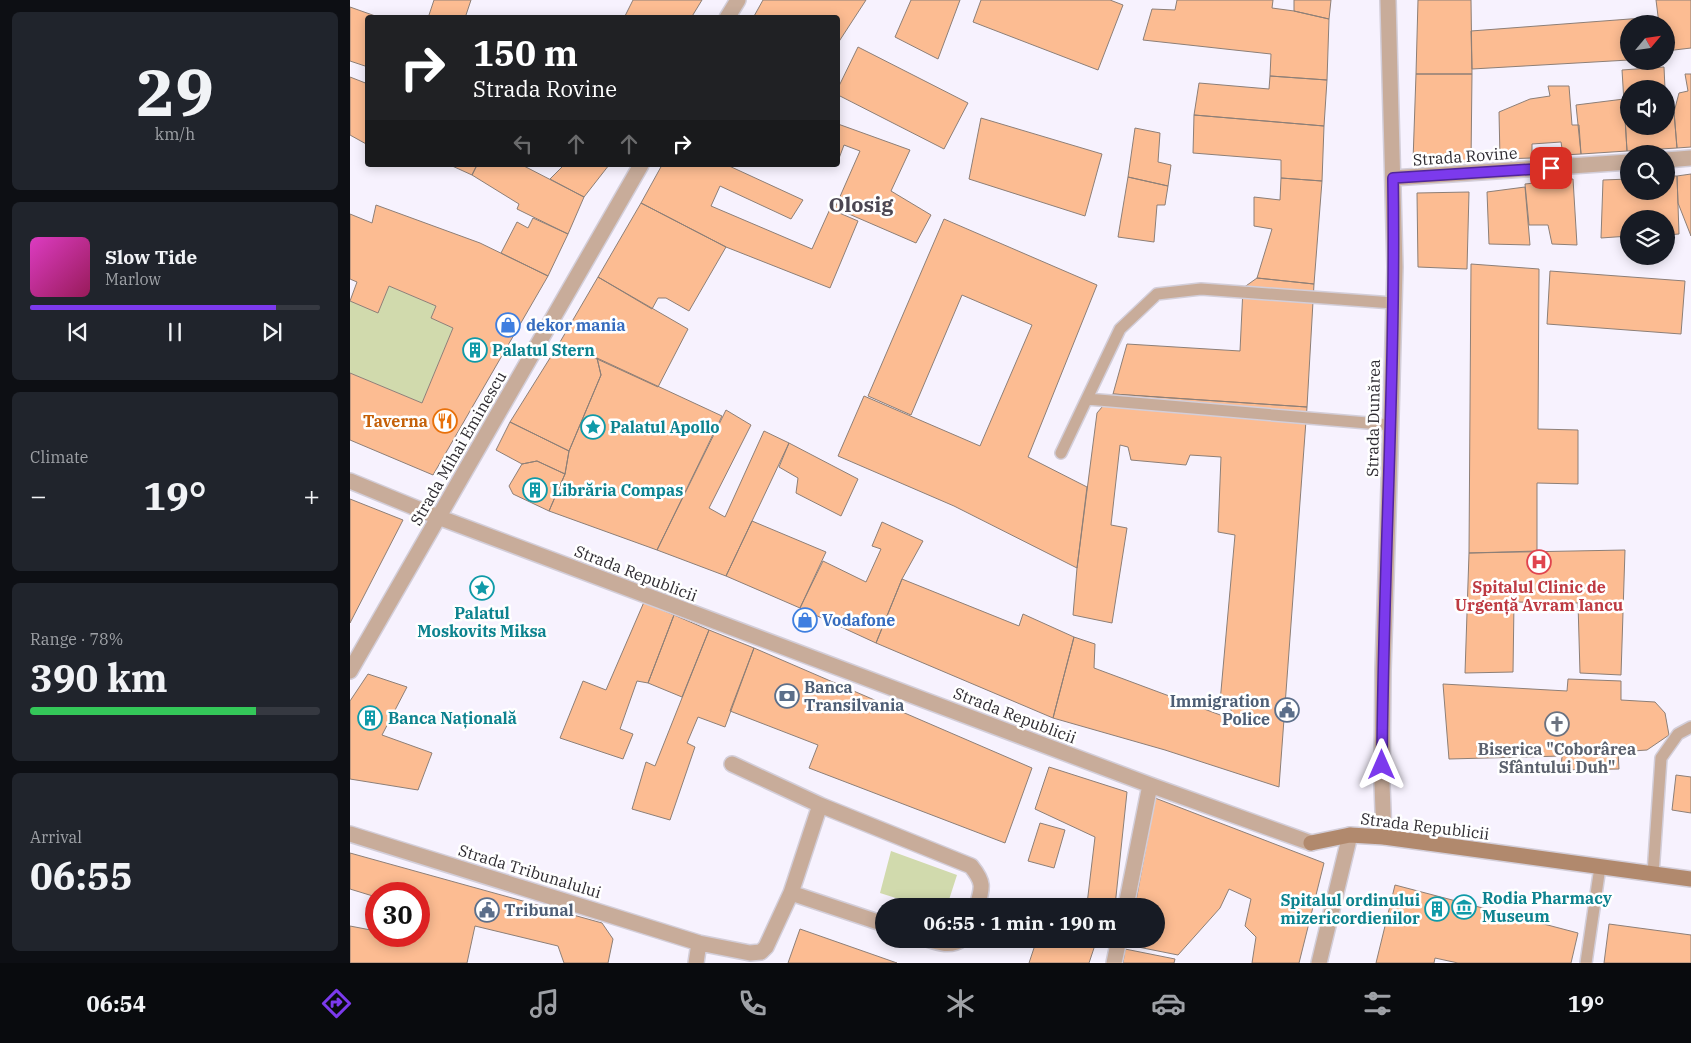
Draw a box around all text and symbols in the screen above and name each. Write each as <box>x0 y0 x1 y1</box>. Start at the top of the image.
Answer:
north arrow <box>1620 15 1675 70</box>
map controls <box>1620 15 1675 265</box>
text: 150 m <box>473 30 578 76</box>
icon: right <box>390 35 455 100</box>
text: 29 <box>136 49 214 134</box>
text: Strada Rovine <box>473 74 617 103</box>
button: sound <box>1620 80 1675 135</box>
text: km/h <box>155 124 195 144</box>
icon: left <box>509 130 537 158</box>
icon: ahead <box>562 130 590 158</box>
icon: ahead <box>615 130 643 158</box>
icon: right <box>668 130 696 158</box>
street label: Strada Rovine <box>1412 142 1518 170</box>
button: search <box>1620 145 1675 200</box>
pin <box>1530 147 1572 189</box>
icon: arrive <box>1537 154 1565 182</box>
district label: Olosig <box>829 190 894 218</box>
button: layers <box>1620 210 1675 265</box>
text: Slow Tide <box>105 245 197 269</box>
text: Marlow <box>105 269 161 289</box>
shop icon: dekor mania <box>495 312 521 338</box>
place label: dekor mania <box>526 315 626 335</box>
icon: previous <box>64 318 92 346</box>
icon: pause <box>161 318 189 346</box>
icon: next <box>258 318 286 346</box>
building icon: Palatul Stern <box>462 337 488 363</box>
place label: Palatul Stern <box>492 340 595 360</box>
street label: Strada Dunărea <box>1362 359 1384 477</box>
street label: Strada Mihai Eminescu <box>406 367 510 529</box>
restaurant icon: Taverna <box>432 408 458 434</box>
place label: Taverna <box>363 411 428 431</box>
place icon: Palatul Apollo <box>580 414 606 440</box>
place label: Palatul Apollo <box>610 417 720 437</box>
text: Climate <box>30 447 88 467</box>
text: 19° <box>143 471 207 520</box>
text: − <box>30 477 47 514</box>
text: + <box>303 477 320 514</box>
building icon: Librăria Compas <box>522 477 548 503</box>
place label: Librăria Compas <box>552 480 683 500</box>
street label: Strada Republicii <box>572 540 700 606</box>
hospital icon: Spitalul Clinic de Urgență Avram Iancu <box>1526 549 1552 575</box>
place icon: Palatul Moskovits Miksa <box>469 575 495 601</box>
place label: Spitalul Clinic de Urgență Avram Iancu <box>1455 577 1623 616</box>
place label: Palatul Moskovits Miksa <box>417 603 547 641</box>
shop icon: Vodafone <box>792 607 818 633</box>
place label: Vodafone <box>822 610 895 630</box>
text: Range · 78% <box>30 629 123 649</box>
text: 390 km <box>30 653 168 702</box>
place label: Banca Transilvania <box>804 677 904 715</box>
street label: Strada Republicii <box>951 682 1079 748</box>
bank icon: Banca Transilvania <box>774 683 800 709</box>
place label: Immigration Police <box>1170 691 1270 729</box>
public building icon: Immigration Police <box>1274 697 1300 723</box>
building icon: Banca Națională <box>357 705 383 731</box>
place label: Banca Națională <box>388 708 517 729</box>
church icon: Biserica "Coborârea Sfântului Duh" <box>1544 711 1570 737</box>
position arrow <box>1355 738 1407 790</box>
place label: Biserica "Coborârea Sfântului Duh" <box>1478 739 1636 777</box>
street label: Strada Republicii <box>1359 808 1491 844</box>
text: Arrival <box>30 827 82 847</box>
street label: Strada Tribunalului <box>456 840 604 902</box>
text: 06:55 <box>30 851 133 900</box>
speed limit sign: 30 <box>365 882 430 947</box>
place label: Rodia Pharmacy Museum <box>1482 888 1613 926</box>
place label: Spitalul ordinului mizericordienilor <box>1280 890 1420 928</box>
museum icon: Rodia Pharmacy Museum <box>1451 894 1477 920</box>
building icon: Spitalul ordinului mizericordienilor <box>1424 896 1450 922</box>
public building icon: Tribunal <box>474 897 500 923</box>
place label: Tribunal <box>504 900 574 920</box>
text: 06:55 · 1 min · 190 m <box>924 911 1116 935</box>
icon: directions <box>319 986 354 1021</box>
icon: music <box>527 986 562 1021</box>
icon: phone <box>735 986 770 1021</box>
icon: climate <box>943 986 978 1021</box>
icon: car <box>1151 986 1186 1021</box>
icon: filters <box>1360 986 1395 1021</box>
text: 06:54 <box>87 989 146 1018</box>
text: 19° <box>1568 989 1604 1018</box>

